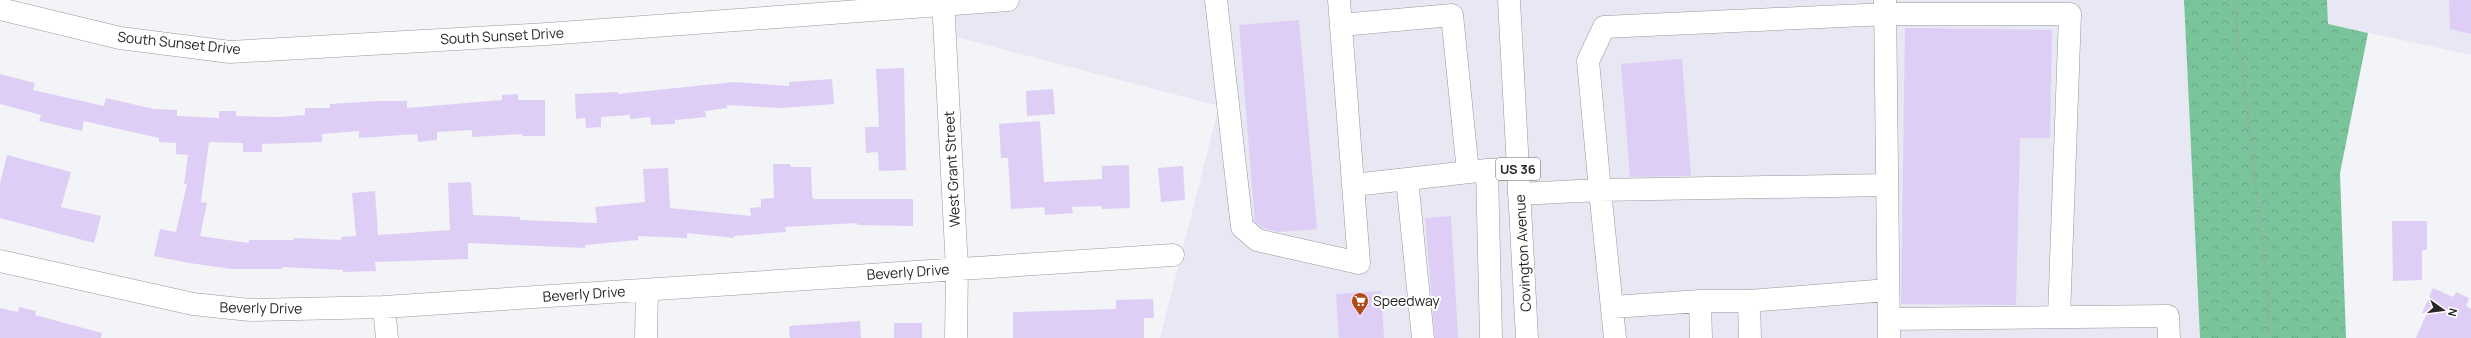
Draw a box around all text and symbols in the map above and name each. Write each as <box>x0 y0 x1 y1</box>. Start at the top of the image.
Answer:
street label: South Sunset Drive <box>440 23 564 48</box>
street label: South Sunset Drive <box>116 27 242 58</box>
street label: West Grant Street <box>939 110 964 228</box>
road number: US 36 <box>1496 158 1540 180</box>
street label: Covington Avenue <box>1510 194 1535 312</box>
street label: Beverly Drive <box>866 259 950 284</box>
street label: Beverly Drive <box>542 281 626 306</box>
north arrow <box>2423 290 2463 330</box>
supermarket icon: Speedway <box>1350 291 1370 316</box>
place label: Speedway <box>1373 291 1440 310</box>
street label: Beverly Drive <box>219 297 303 318</box>
text: N <box>2445 307 2461 318</box>

